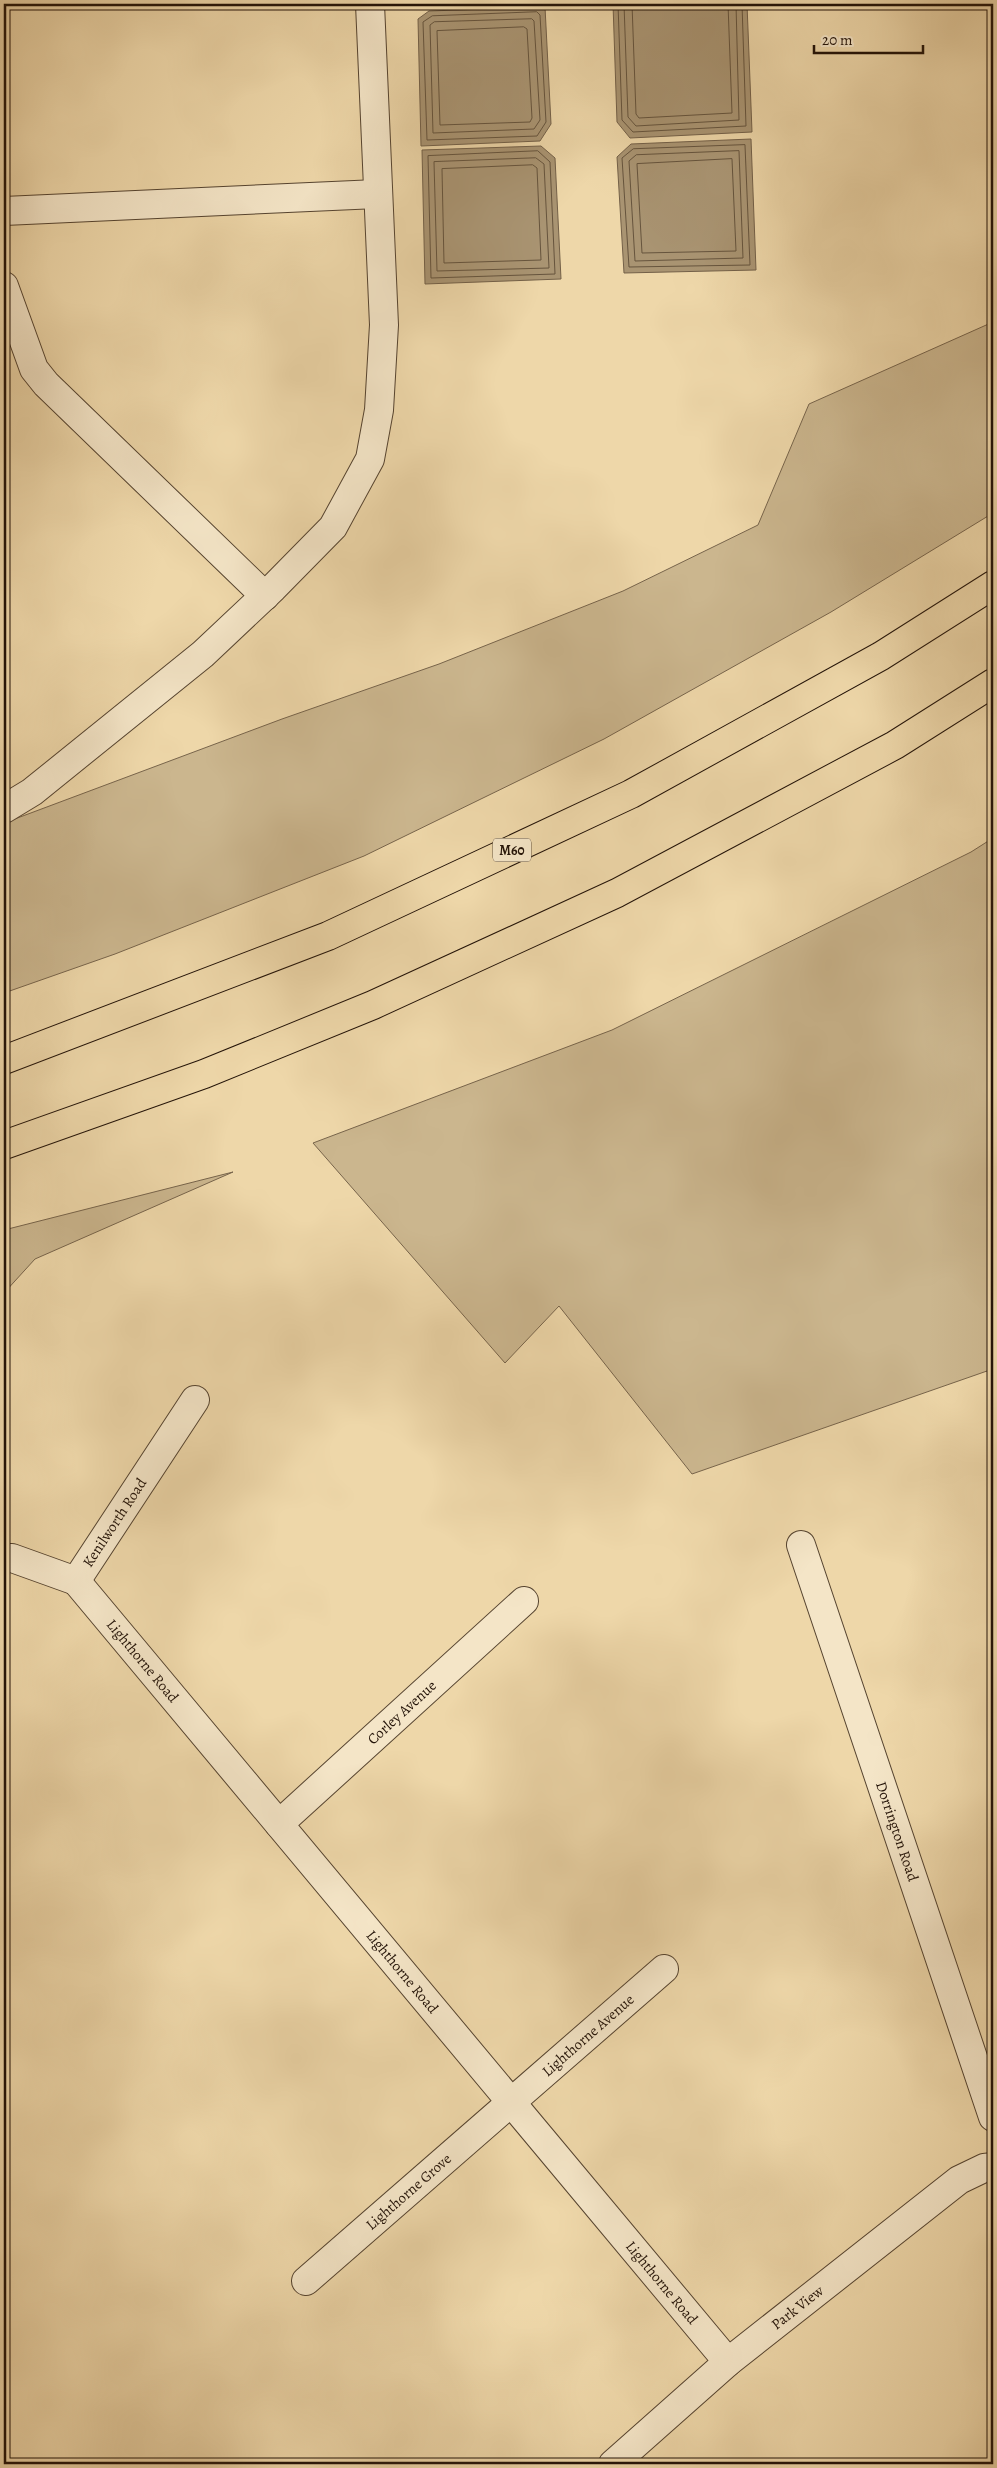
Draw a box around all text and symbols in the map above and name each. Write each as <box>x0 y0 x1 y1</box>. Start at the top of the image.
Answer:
scale bar <box>814 22 923 54</box>
text: 20 m <box>822 30 853 50</box>
road number: M60 <box>493 838 531 862</box>
street label: Kenilworth Road <box>78 1473 152 1571</box>
street label: Lighthorne Road <box>102 1615 184 1707</box>
street label: Corley Avenue <box>363 1675 441 1749</box>
street label: Dorrington Road <box>871 1779 923 1885</box>
street label: Lighthorne Road <box>362 1926 443 2018</box>
street label: Lighthorne Avenue <box>538 1989 639 2081</box>
street label: Lighthorne Grove <box>362 2149 456 2234</box>
street label: Lighthorne Road <box>621 2237 703 2329</box>
street label: Park View <box>767 2280 828 2334</box>

